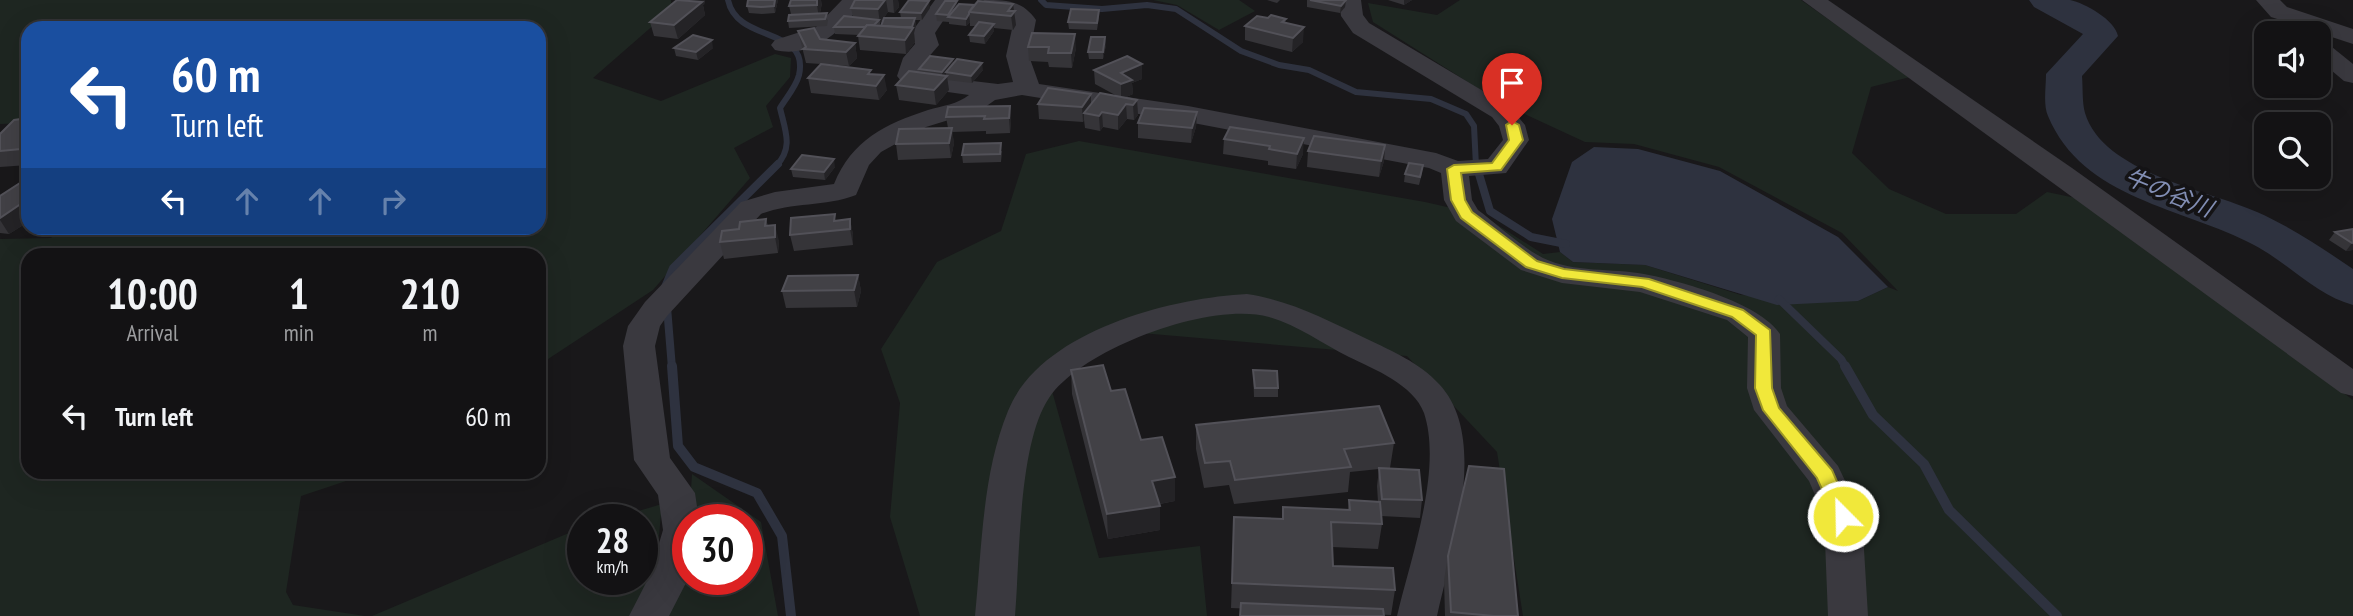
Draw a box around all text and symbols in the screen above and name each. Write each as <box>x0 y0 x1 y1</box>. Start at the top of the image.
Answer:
map controls <box>2254 21 2331 189</box>
button: sound <box>2254 21 2331 98</box>
text: 60 m <box>171 42 260 106</box>
icon: left <box>56 49 147 140</box>
pin <box>1482 53 1542 125</box>
icon: arrive <box>1493 64 1531 102</box>
text: Turn left <box>171 104 263 146</box>
button: search <box>2254 112 2331 189</box>
water label: 牛の谷川 <box>2121 161 2220 224</box>
icon: left <box>155 182 193 220</box>
icon: ahead <box>228 182 266 220</box>
icon: ahead <box>301 182 339 220</box>
icon: right <box>374 182 412 220</box>
text: 10:00 <box>107 266 198 321</box>
text: 1 <box>289 266 309 321</box>
text: 210 <box>400 266 460 321</box>
text: Arrival <box>126 318 178 347</box>
text: min <box>284 318 314 347</box>
text: m <box>422 318 437 347</box>
icon: left <box>56 397 94 435</box>
text: Turn left <box>115 400 193 433</box>
text: 60 m <box>465 400 511 433</box>
position arrow <box>1806 479 1880 553</box>
speed limit sign: 30 <box>672 504 763 595</box>
text: 28 <box>596 517 629 563</box>
text: km/h <box>597 555 628 578</box>

